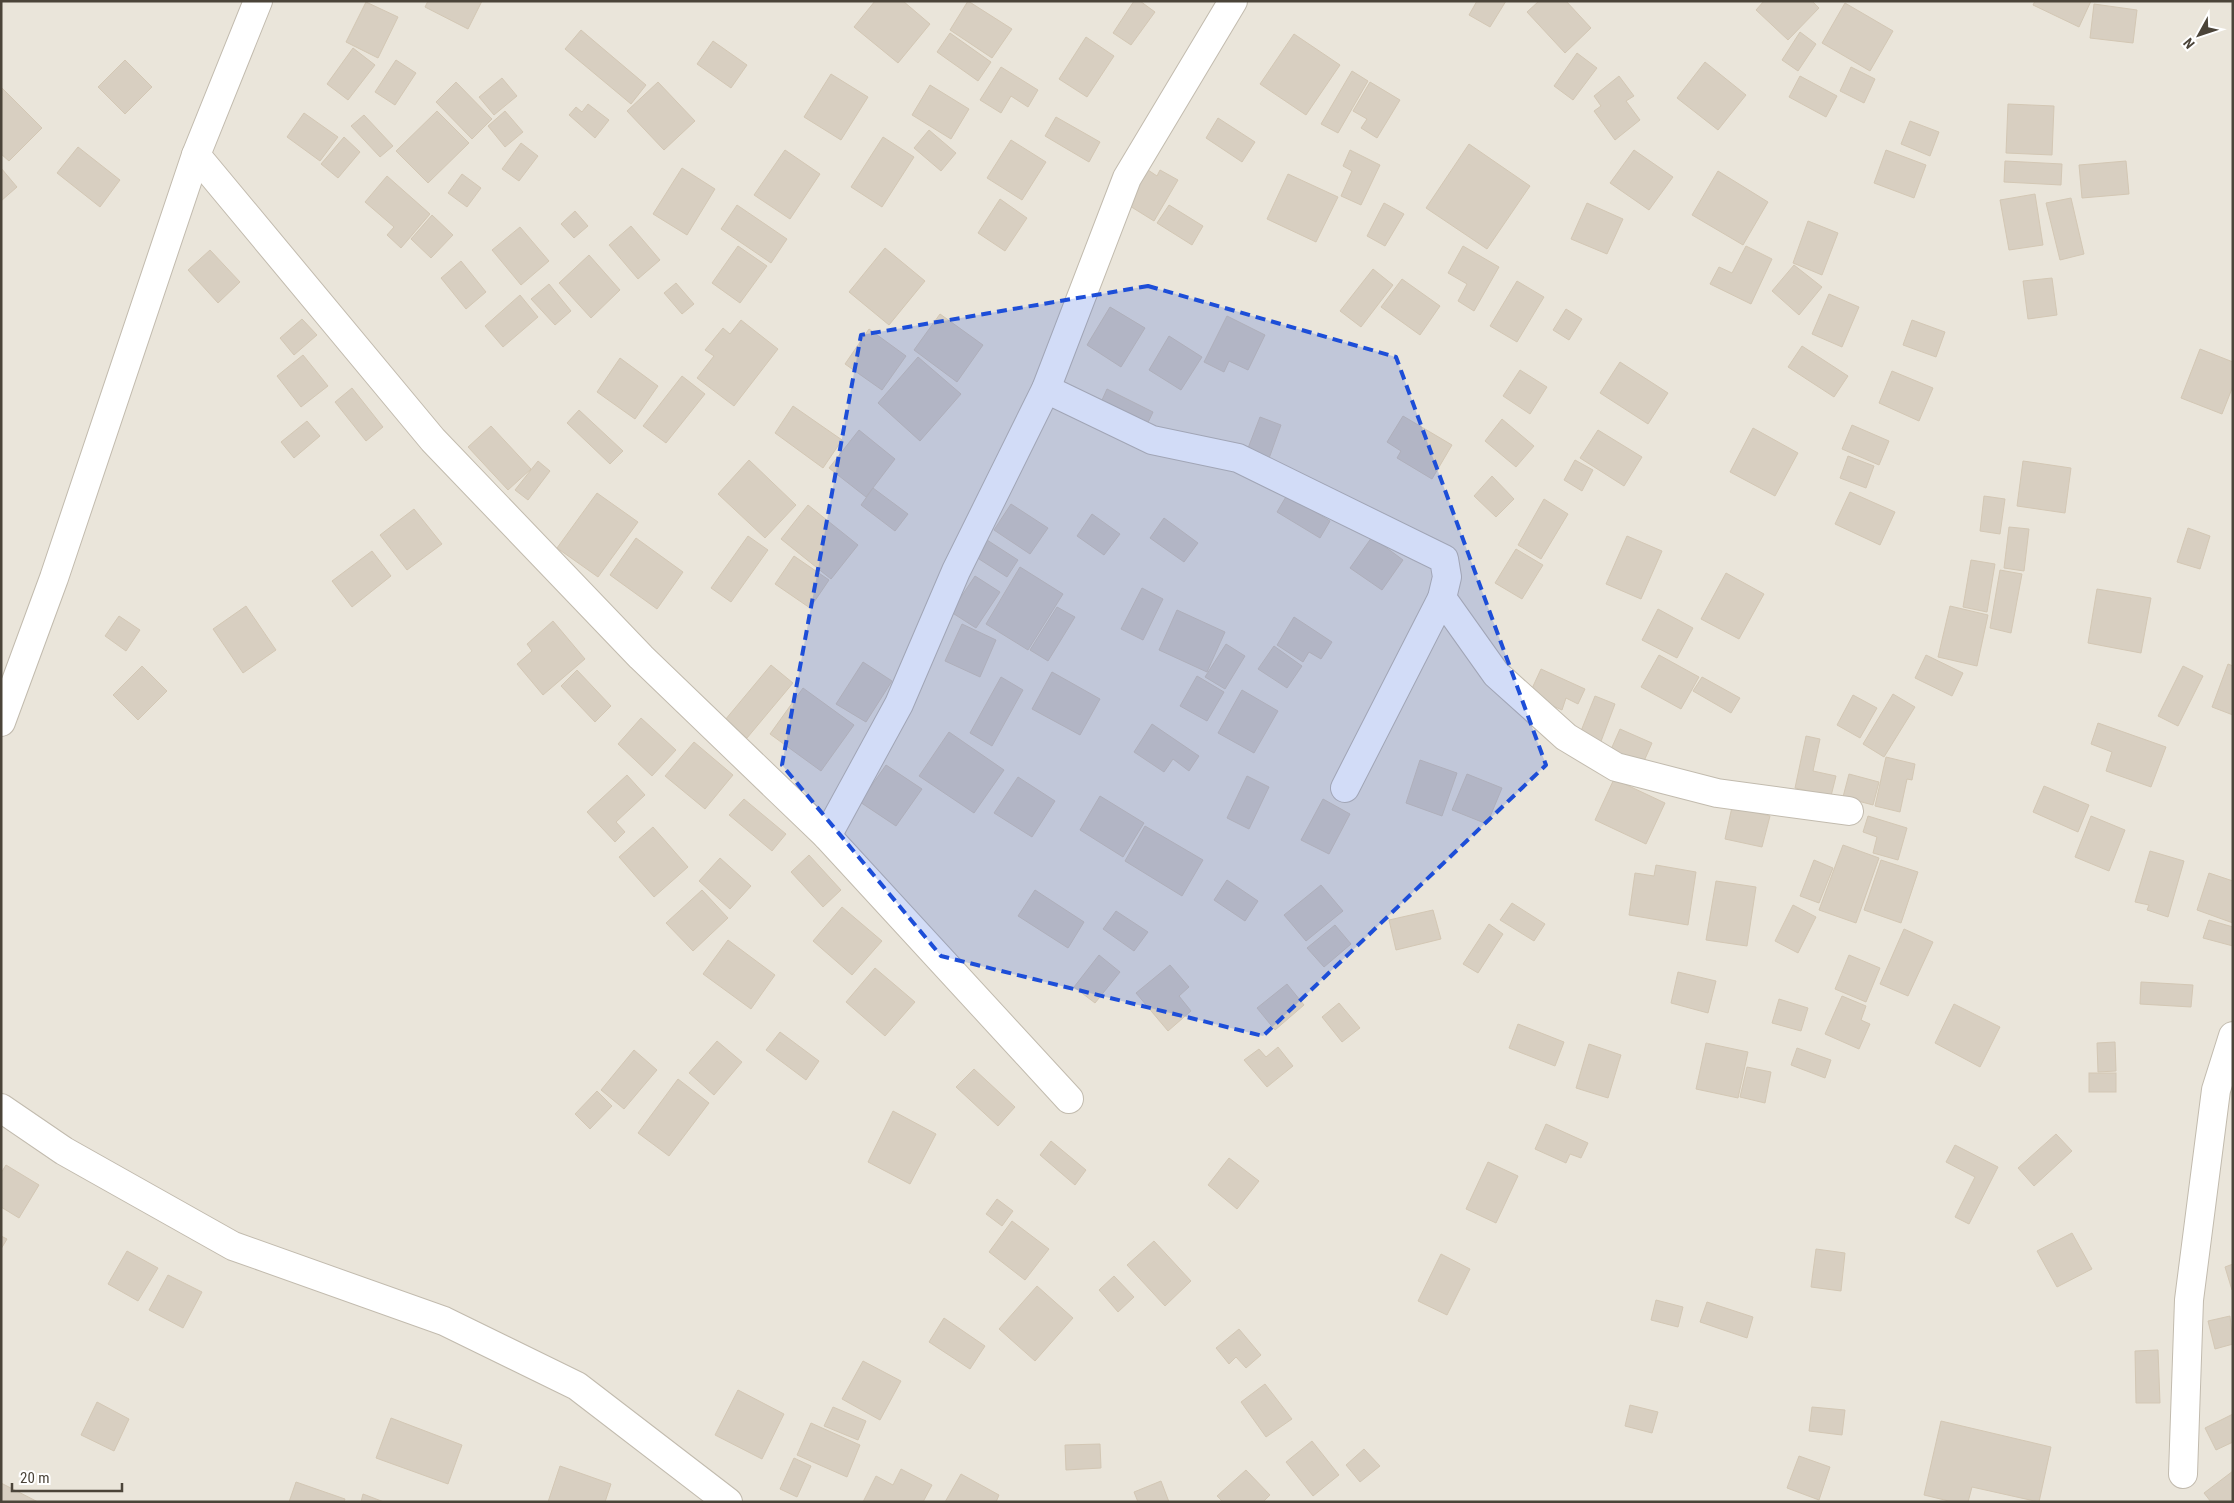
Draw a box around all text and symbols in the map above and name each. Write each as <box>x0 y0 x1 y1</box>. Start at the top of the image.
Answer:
north arrow <box>2174 10 2224 60</box>
text: N <box>2180 35 2198 52</box>
scale bar <box>12 1460 122 1492</box>
text: 20 m <box>20 1469 50 1487</box>

